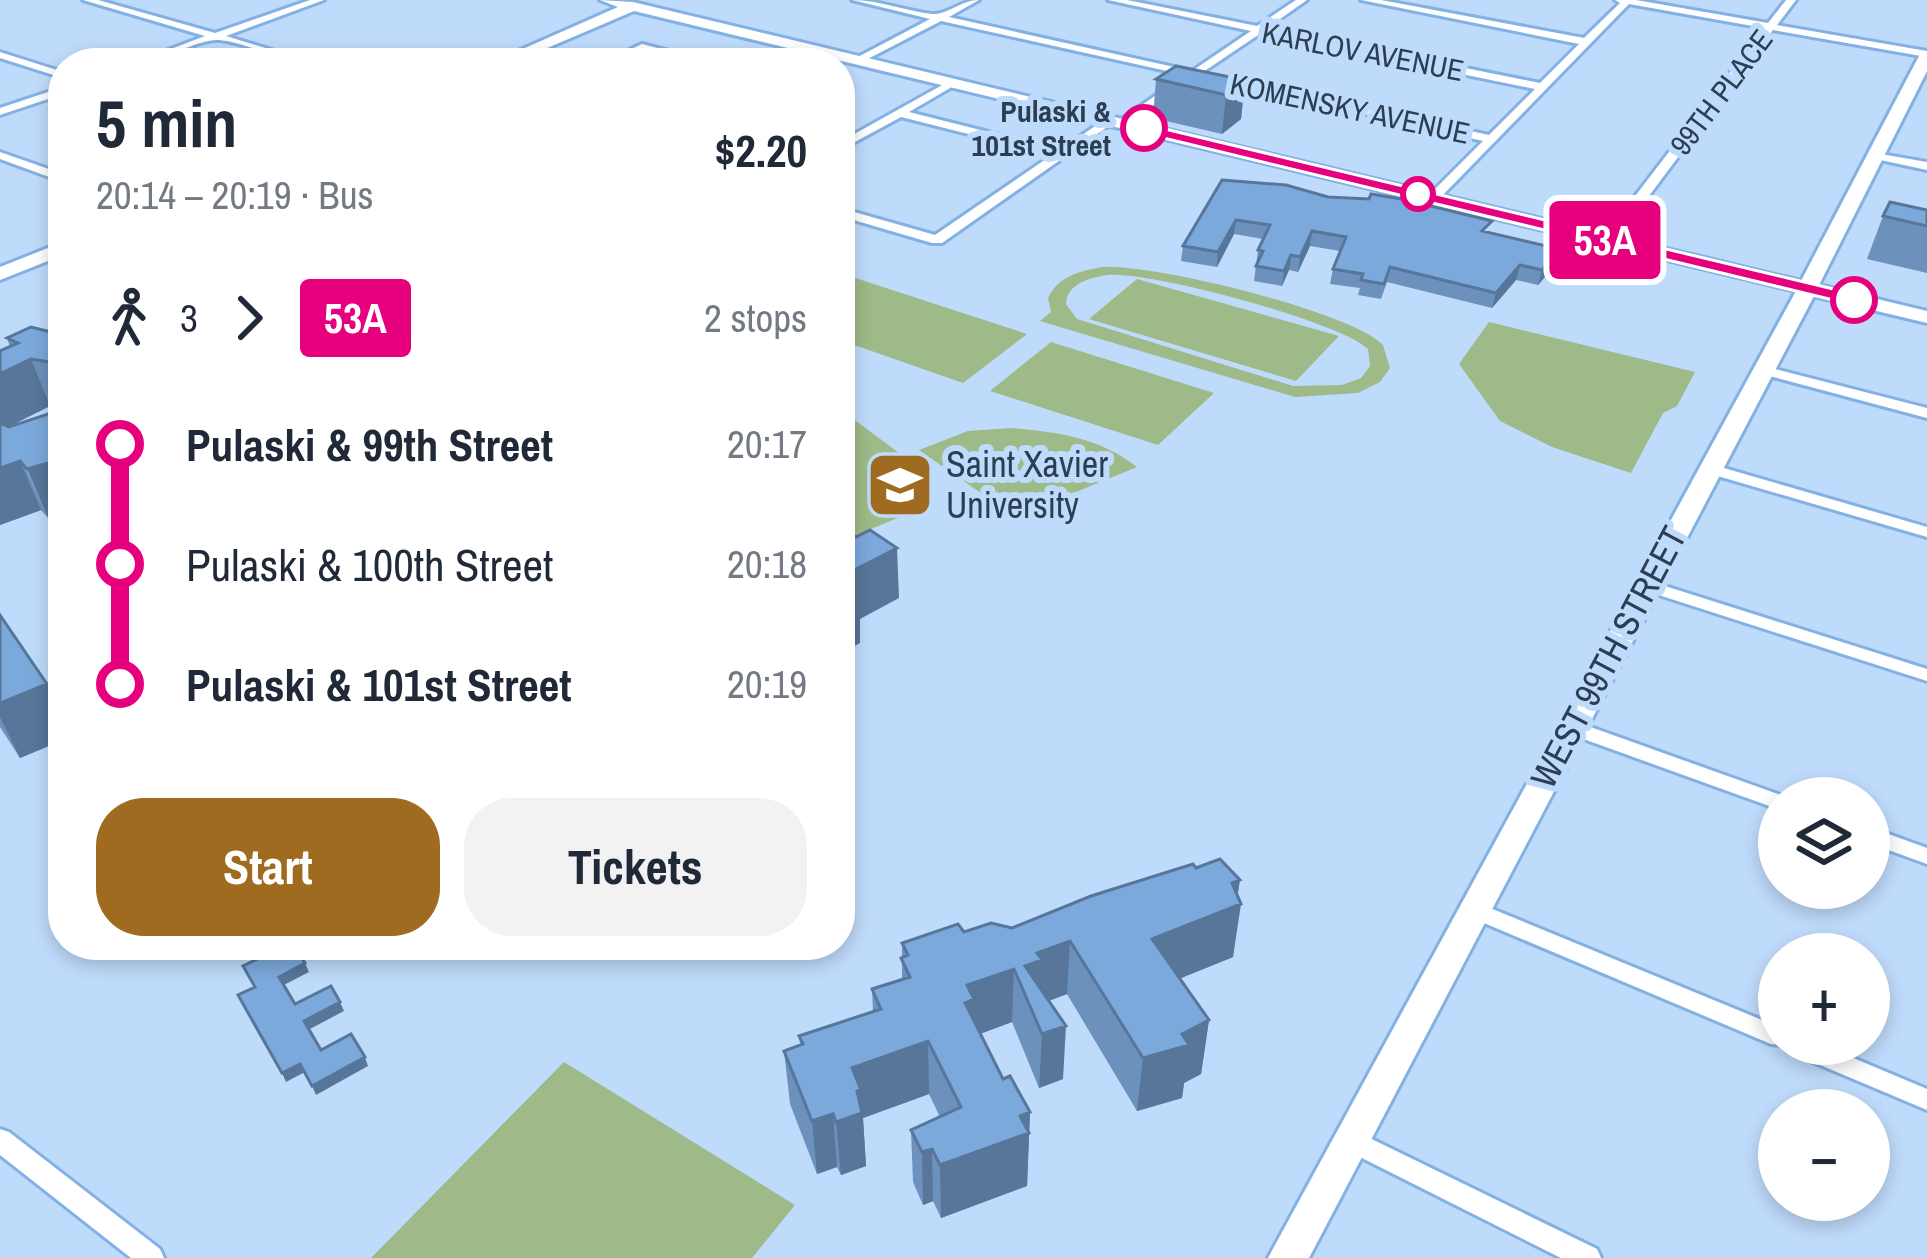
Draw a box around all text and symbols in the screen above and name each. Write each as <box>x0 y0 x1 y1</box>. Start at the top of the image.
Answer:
street label: KARLOV AVENUE <box>1259 12 1467 90</box>
street label: 99TH PLACE <box>1661 21 1781 163</box>
street label: KOMENSKY AVENUE <box>1227 63 1473 153</box>
text: 5 min <box>96 79 237 168</box>
place label: Pulaski & 101st Street <box>972 91 1111 165</box>
marker: Pulaski & 101st Street <box>1122 106 1166 150</box>
text: $2.20 <box>715 120 807 181</box>
text: 20:14 – 20:19 · Bus <box>96 169 373 221</box>
unlabelled marker <box>1402 178 1434 210</box>
line badge: 53A <box>1536 201 1674 279</box>
text: 53A <box>1573 212 1637 268</box>
unlabelled marker <box>1832 278 1876 322</box>
icon: walk <box>96 285 162 351</box>
icon: forward <box>216 285 282 351</box>
text: 53A <box>324 290 387 346</box>
text: 3 <box>180 292 198 344</box>
text: 2 stops <box>704 292 807 344</box>
text: Pulaski & 99th Street <box>186 414 553 475</box>
text: 20:17 <box>727 418 807 470</box>
place label: Saint Xavier University <box>946 440 1108 529</box>
school or university icon: Saint Xavier University <box>865 450 935 520</box>
street label: WEST 99TH STREET <box>1519 518 1697 796</box>
text: Pulaski & 100th Street <box>186 534 553 595</box>
text: 20:18 <box>727 538 807 590</box>
text: Pulaski & 101st Street <box>186 654 572 715</box>
text: 20:19 <box>727 658 807 710</box>
map controls <box>1758 777 1890 1221</box>
button: layers <box>1758 777 1890 909</box>
button: Start <box>96 798 440 936</box>
button: Tickets <box>464 798 807 936</box>
button: + <box>1758 933 1890 1065</box>
button: − <box>1758 1089 1890 1221</box>

